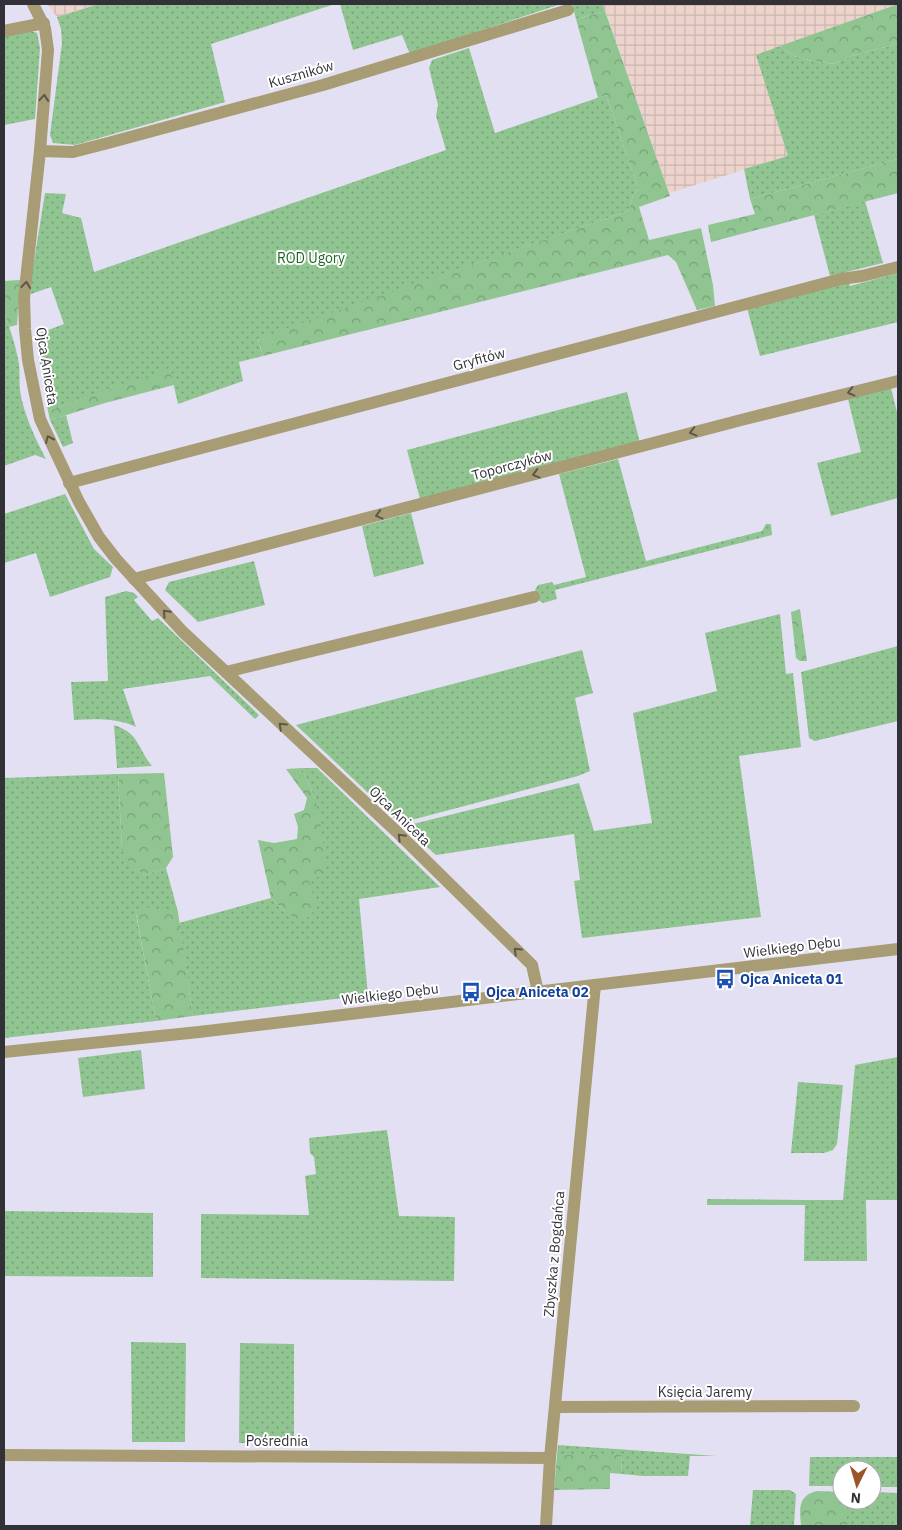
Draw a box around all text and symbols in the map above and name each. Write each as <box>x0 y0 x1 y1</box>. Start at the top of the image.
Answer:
street label: Kuszników <box>266 56 336 92</box>
one-way arrow <box>38 93 49 101</box>
park label: ROD Ugory <box>277 249 345 267</box>
one-way arrow <box>20 280 31 288</box>
street label: Ojca Aniceta <box>32 326 62 407</box>
street label: Gryfitów <box>451 343 507 375</box>
one-way arrow <box>847 387 855 397</box>
one-way arrow <box>690 427 698 437</box>
one-way arrow <box>45 435 56 444</box>
street label: Toporczyków <box>470 446 554 484</box>
one-way arrow <box>532 468 541 479</box>
one-way arrow <box>375 509 384 520</box>
one-way arrow <box>162 610 171 619</box>
one-way arrow <box>279 723 288 732</box>
street label: Ojca Aniceta <box>365 782 435 850</box>
one-way arrow <box>398 833 407 842</box>
street label: Wielkiego Dębu <box>742 932 842 962</box>
one-way arrow <box>514 948 523 957</box>
bus stop icon: Ojca Aniceta 01 <box>714 968 736 990</box>
place label: Ojca Aniceta 01 <box>740 970 844 988</box>
street label: Wielkiego Dębu <box>340 979 440 1009</box>
bus stop icon: Ojca Aniceta 02 <box>460 981 482 1003</box>
place label: Ojca Aniceta 02 <box>486 983 589 1001</box>
street label: Zbyszka z Bogdańca <box>540 1190 569 1318</box>
street label: Księcia Jaremy <box>658 1383 752 1401</box>
street label: Pośrednia <box>246 1432 309 1450</box>
north arrow <box>832 1460 882 1510</box>
text: N <box>850 1489 862 1507</box>

